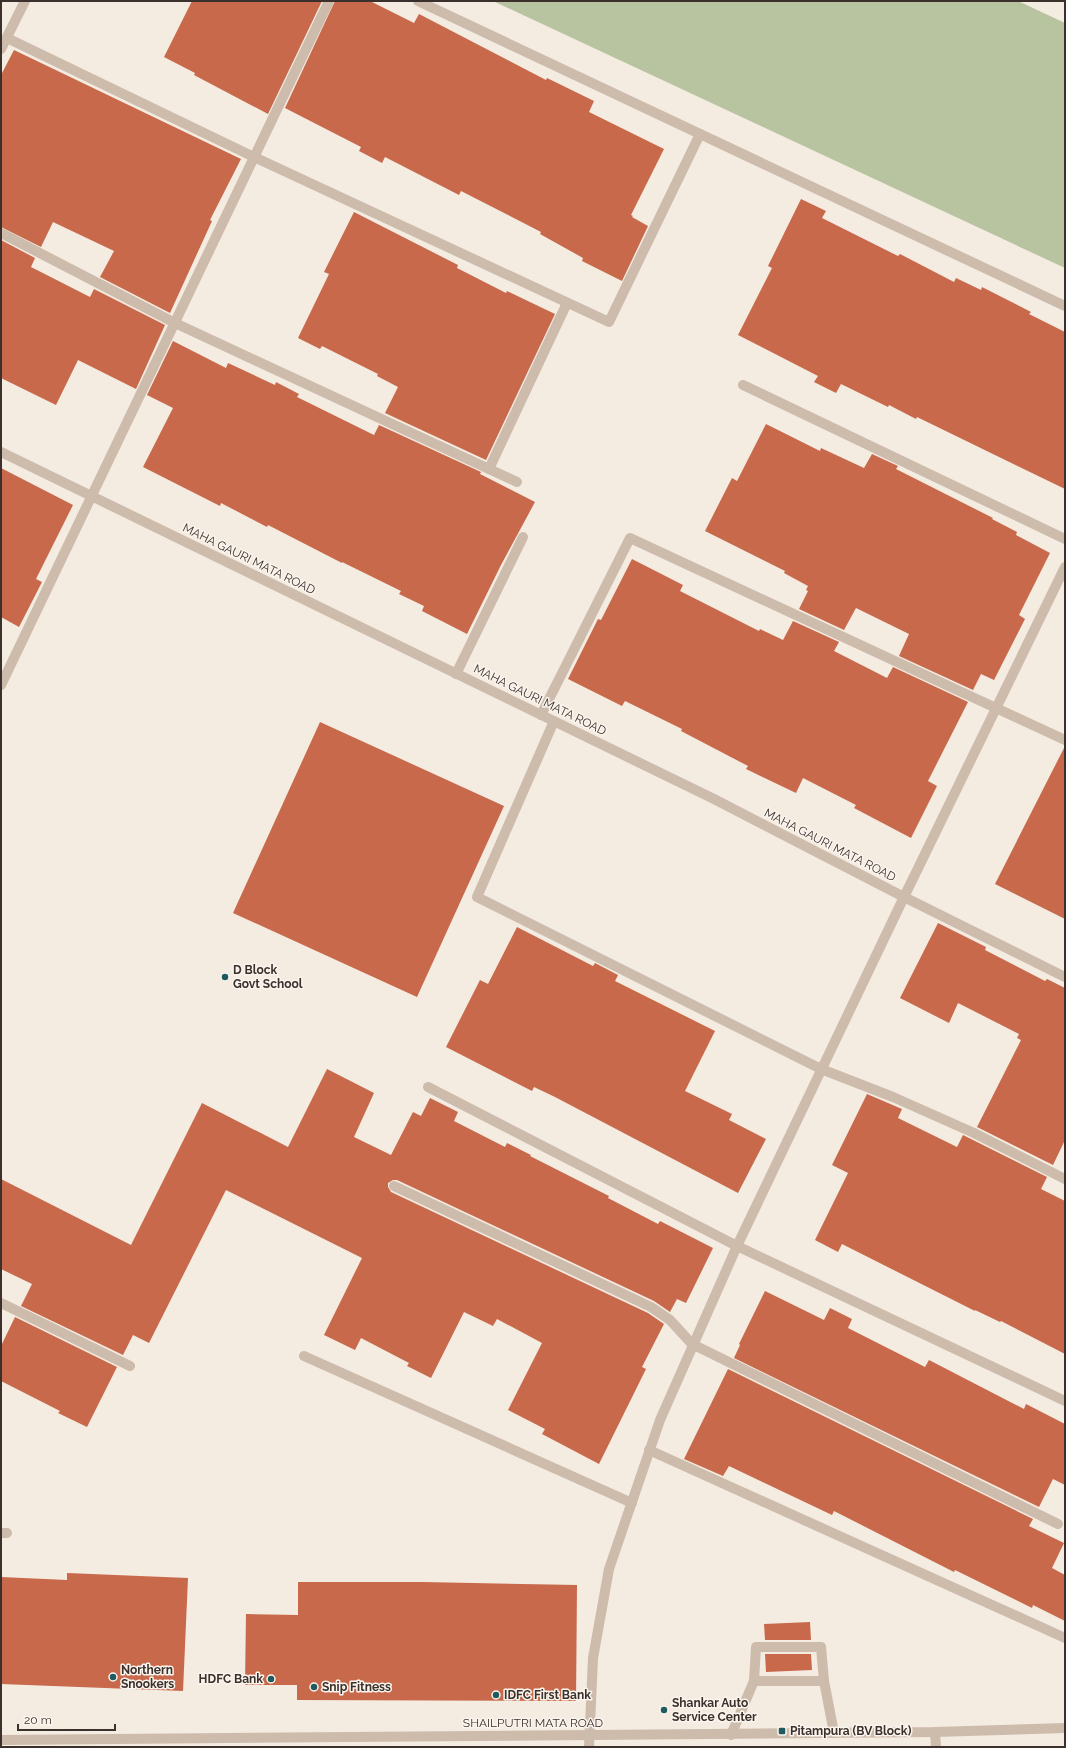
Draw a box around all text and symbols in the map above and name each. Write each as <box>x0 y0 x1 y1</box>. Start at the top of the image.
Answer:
street label: MAHA GAURI MATA ROAD <box>180 521 318 597</box>
street label: MAHA GAURI MATA ROAD <box>471 662 609 738</box>
street label: MAHA GAURI MATA ROAD <box>762 806 899 885</box>
place label: D Block Govt School <box>233 963 303 991</box>
marker: D Block Govt School <box>220 972 230 982</box>
place label: Northern Snookers <box>121 1663 174 1691</box>
marker: Northern Snookers <box>108 1672 118 1682</box>
place label: HDFC Bank <box>199 1672 263 1686</box>
marker: HDFC Bank <box>266 1674 276 1684</box>
place label: Snip Fitness <box>322 1680 391 1694</box>
marker: Snip Fitness <box>309 1682 319 1692</box>
place label: IDFC First Bank <box>504 1688 591 1702</box>
marker: IDFC First Bank <box>491 1690 501 1700</box>
place label: Shankar Auto Service Center <box>672 1696 757 1724</box>
marker: Shankar Auto Service Center <box>659 1705 669 1715</box>
scale bar <box>18 1706 115 1732</box>
text: 20 m <box>24 1713 52 1727</box>
street label: SHAILPUTRI MATA ROAD <box>463 1716 604 1730</box>
place label: Pitampura (BV Block) <box>790 1724 912 1738</box>
marker: Pitampura (BV Block) <box>777 1726 787 1736</box>

